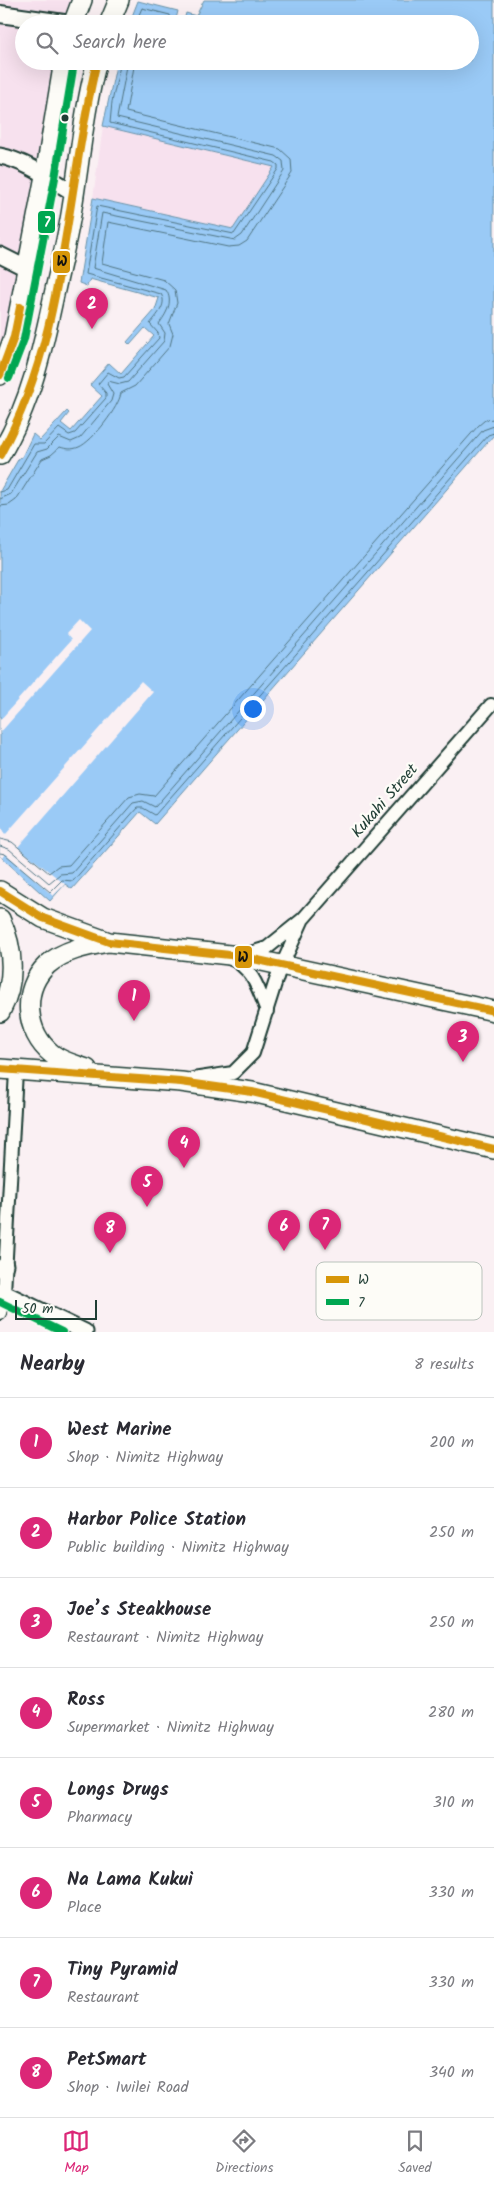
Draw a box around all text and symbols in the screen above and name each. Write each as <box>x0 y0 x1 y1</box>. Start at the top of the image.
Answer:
search box <box>15 15 479 70</box>
text: Search here <box>73 28 167 58</box>
icon: search <box>33 29 61 57</box>
unlabelled marker <box>60 113 70 123</box>
line badge: 7 <box>37 210 56 234</box>
text: 7 <box>44 212 51 234</box>
line badge: W <box>52 250 71 274</box>
text: W <box>57 251 68 273</box>
pin: 2 <box>76 288 108 329</box>
your location <box>240 696 266 722</box>
street label: Kukahi Street <box>346 758 425 844</box>
line badge: W <box>234 945 253 969</box>
text: W <box>238 947 249 969</box>
pin: 1 <box>118 980 150 1021</box>
pin: 3 <box>447 1021 479 1062</box>
pin: 4 <box>168 1127 200 1168</box>
pin: 5 <box>131 1166 163 1207</box>
pin: 7 <box>309 1209 341 1250</box>
pin: 6 <box>268 1210 300 1251</box>
pin: 8 <box>94 1212 126 1253</box>
legend <box>316 1262 482 1320</box>
text: W <box>358 1269 369 1291</box>
text: 7 <box>358 1292 365 1314</box>
scale bar <box>15 1297 98 1320</box>
text: 50 m <box>22 1298 53 1320</box>
text: Nearby <box>20 1348 85 1381</box>
text: 8 results <box>414 1352 474 1377</box>
text: West Marine <box>67 1415 172 1445</box>
text: 1 <box>34 1430 38 1455</box>
text: 200 m <box>430 1430 474 1455</box>
text: Shop · Nimitz Highway <box>67 1445 223 1470</box>
text: Harbor Police Station <box>67 1505 246 1535</box>
text: 2 <box>31 1520 41 1545</box>
text: 250 m <box>429 1520 474 1545</box>
text: Public building · Nimitz Highway <box>67 1535 289 1560</box>
text: Joe’s Steakhouse <box>67 1595 211 1625</box>
text: 3 <box>32 1610 40 1635</box>
text: 250 m <box>429 1610 474 1635</box>
text: Restaurant · Nimitz Highway <box>67 1625 263 1650</box>
text: Ross <box>67 1685 105 1715</box>
text: 4 <box>32 1700 40 1725</box>
text: 280 m <box>428 1700 474 1725</box>
text: Supermarket · Nimitz Highway <box>67 1715 274 1740</box>
text: Longs Drugs <box>67 1775 169 1805</box>
text: 5 <box>32 1790 40 1815</box>
text: 310 m <box>433 1790 474 1815</box>
text: Pharmacy <box>67 1805 132 1830</box>
text: Na Lama Kukui <box>67 1865 193 1895</box>
text: 6 <box>32 1880 40 1905</box>
text: 330 m <box>429 1880 474 1905</box>
text: Place <box>67 1895 101 1920</box>
text: Tiny Pyramid <box>67 1955 178 1985</box>
text: 7 <box>32 1970 40 1995</box>
text: 330 m <box>429 1970 474 1995</box>
text: Restaurant <box>67 1985 139 2010</box>
text: PetSmart <box>67 2045 146 2075</box>
text: 8 <box>31 2060 41 2085</box>
text: 340 m <box>429 2060 474 2085</box>
text: Shop · Iwilei Road <box>67 2075 189 2100</box>
tab: Map <box>62 2127 90 2179</box>
tab: Directions <box>215 2127 273 2179</box>
tab: Saved <box>398 2127 432 2179</box>

